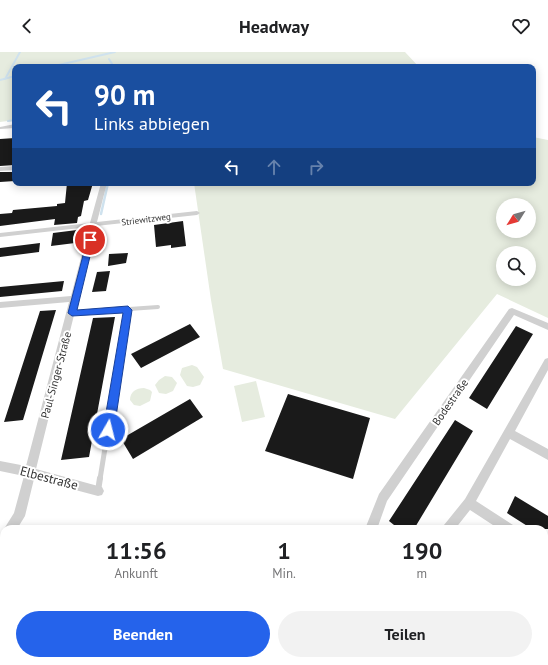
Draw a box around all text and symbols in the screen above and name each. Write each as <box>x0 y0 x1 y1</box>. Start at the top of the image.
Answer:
icon: back <box>16 15 38 37</box>
text: Headway <box>239 15 309 38</box>
icon: heart <box>510 15 532 37</box>
text: 90 m <box>94 76 155 113</box>
icon: left <box>28 80 80 132</box>
text: Links abbiegen <box>94 112 210 135</box>
icon: left <box>221 156 243 178</box>
icon: ahead <box>263 156 285 178</box>
icon: right <box>305 156 327 178</box>
north arrow <box>496 198 536 238</box>
map controls <box>496 198 536 286</box>
street label: Striewitzweg <box>121 210 171 227</box>
pin <box>73 223 107 257</box>
icon: arrive <box>79 229 101 251</box>
button: search <box>496 246 536 286</box>
street label: Paul-Singer-Straße <box>38 330 74 420</box>
street label: Bodestraße <box>429 376 471 428</box>
position arrow <box>87 409 129 451</box>
street label: Elbestraße <box>18 462 80 494</box>
text: 11:56 <box>106 535 167 566</box>
text: 1 <box>277 535 291 566</box>
text: 190 <box>401 535 442 566</box>
text: Ankunft <box>114 565 158 582</box>
text: Min. <box>272 565 296 582</box>
text: m <box>417 565 427 582</box>
button: Beenden <box>16 611 270 657</box>
button: Teilen <box>278 611 532 657</box>

